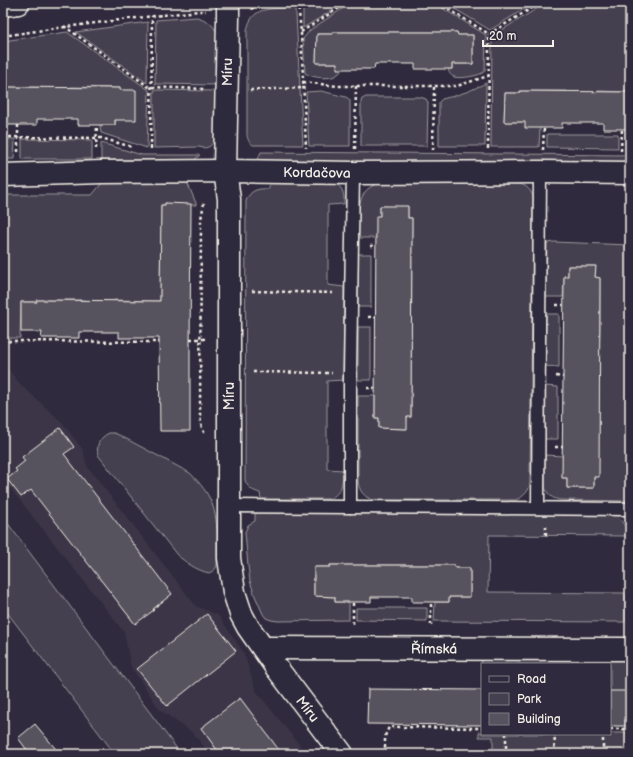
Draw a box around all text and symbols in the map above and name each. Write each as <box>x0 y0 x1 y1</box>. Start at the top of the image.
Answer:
scale bar <box>483 22 553 48</box>
text: 20 m <box>489 29 516 44</box>
street label: Míru <box>219 58 236 86</box>
street label: Kordačova <box>283 164 351 182</box>
street label: Míru <box>221 382 238 410</box>
street label: Římská <box>411 639 457 658</box>
legend <box>481 663 611 735</box>
text: Road <box>517 672 546 687</box>
text: Park <box>517 692 541 707</box>
street label: Míru <box>292 693 323 726</box>
text: Building <box>517 712 561 727</box>

